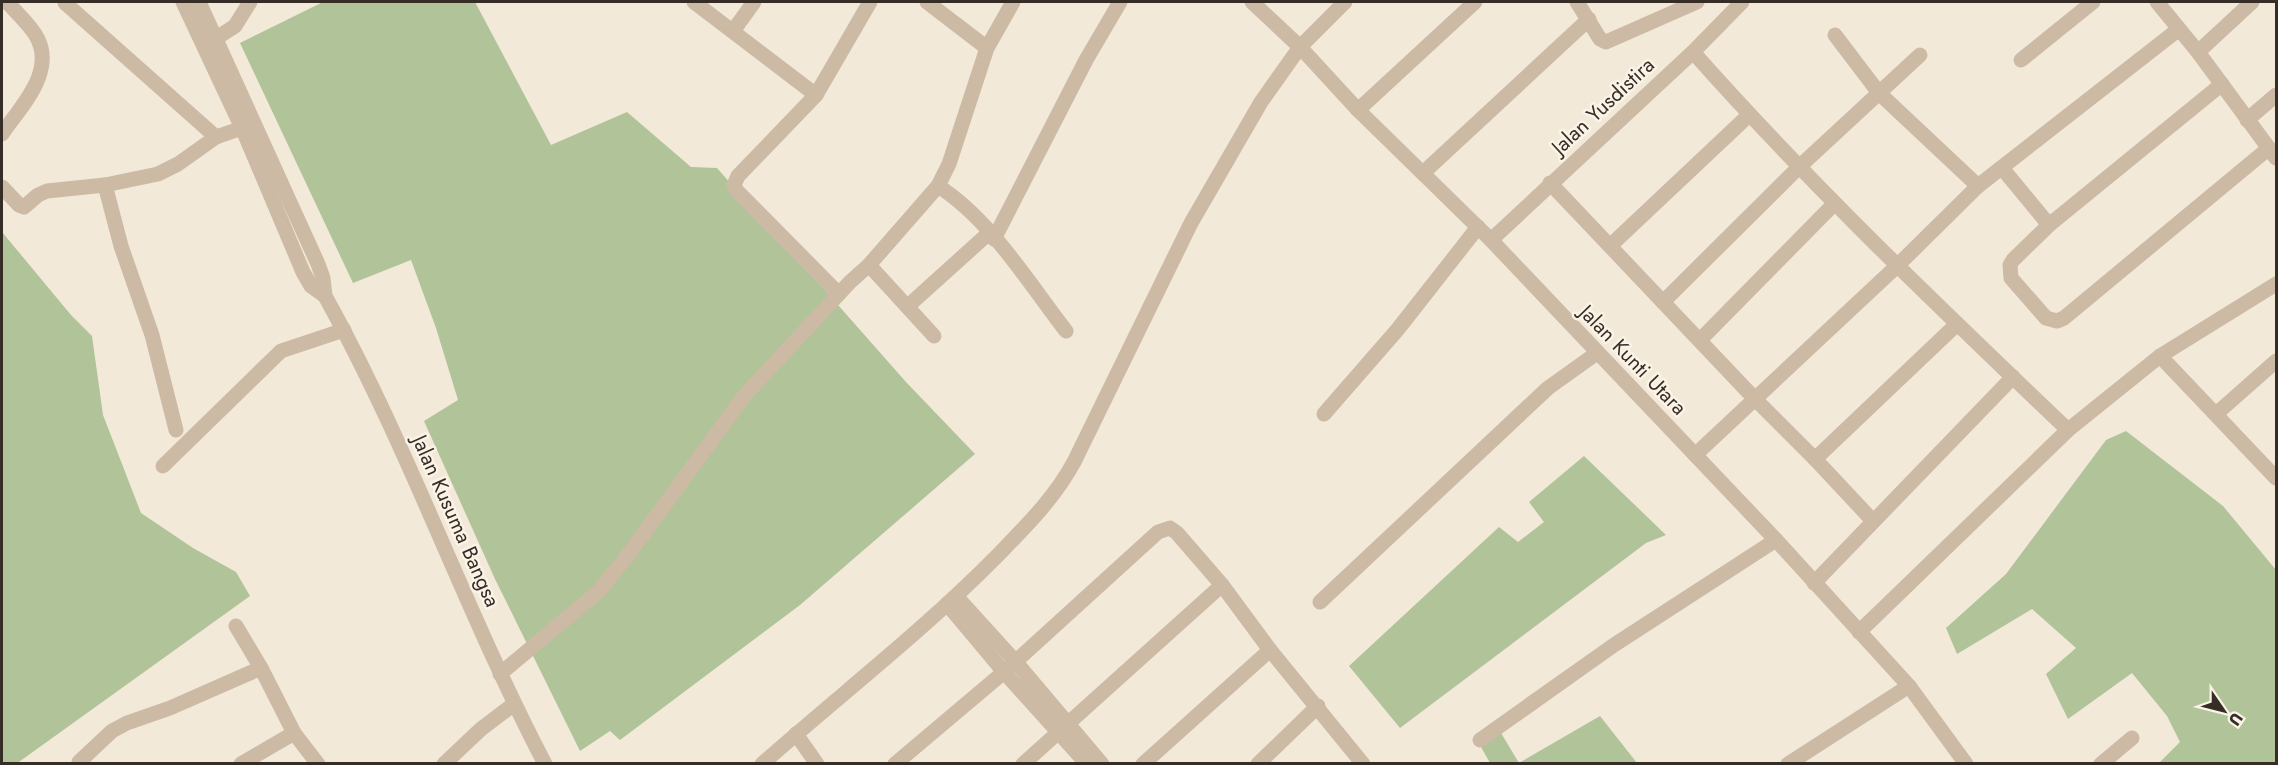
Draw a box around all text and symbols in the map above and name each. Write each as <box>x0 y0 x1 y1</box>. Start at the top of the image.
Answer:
street label: Jalan Yusdistira <box>1543 50 1661 164</box>
street label: Jalan Kunti Utara <box>1570 296 1693 422</box>
street label: Jalan Kusuma Bangsa <box>403 428 507 612</box>
north arrow <box>2194 681 2254 741</box>
text: U <box>2223 708 2249 731</box>

